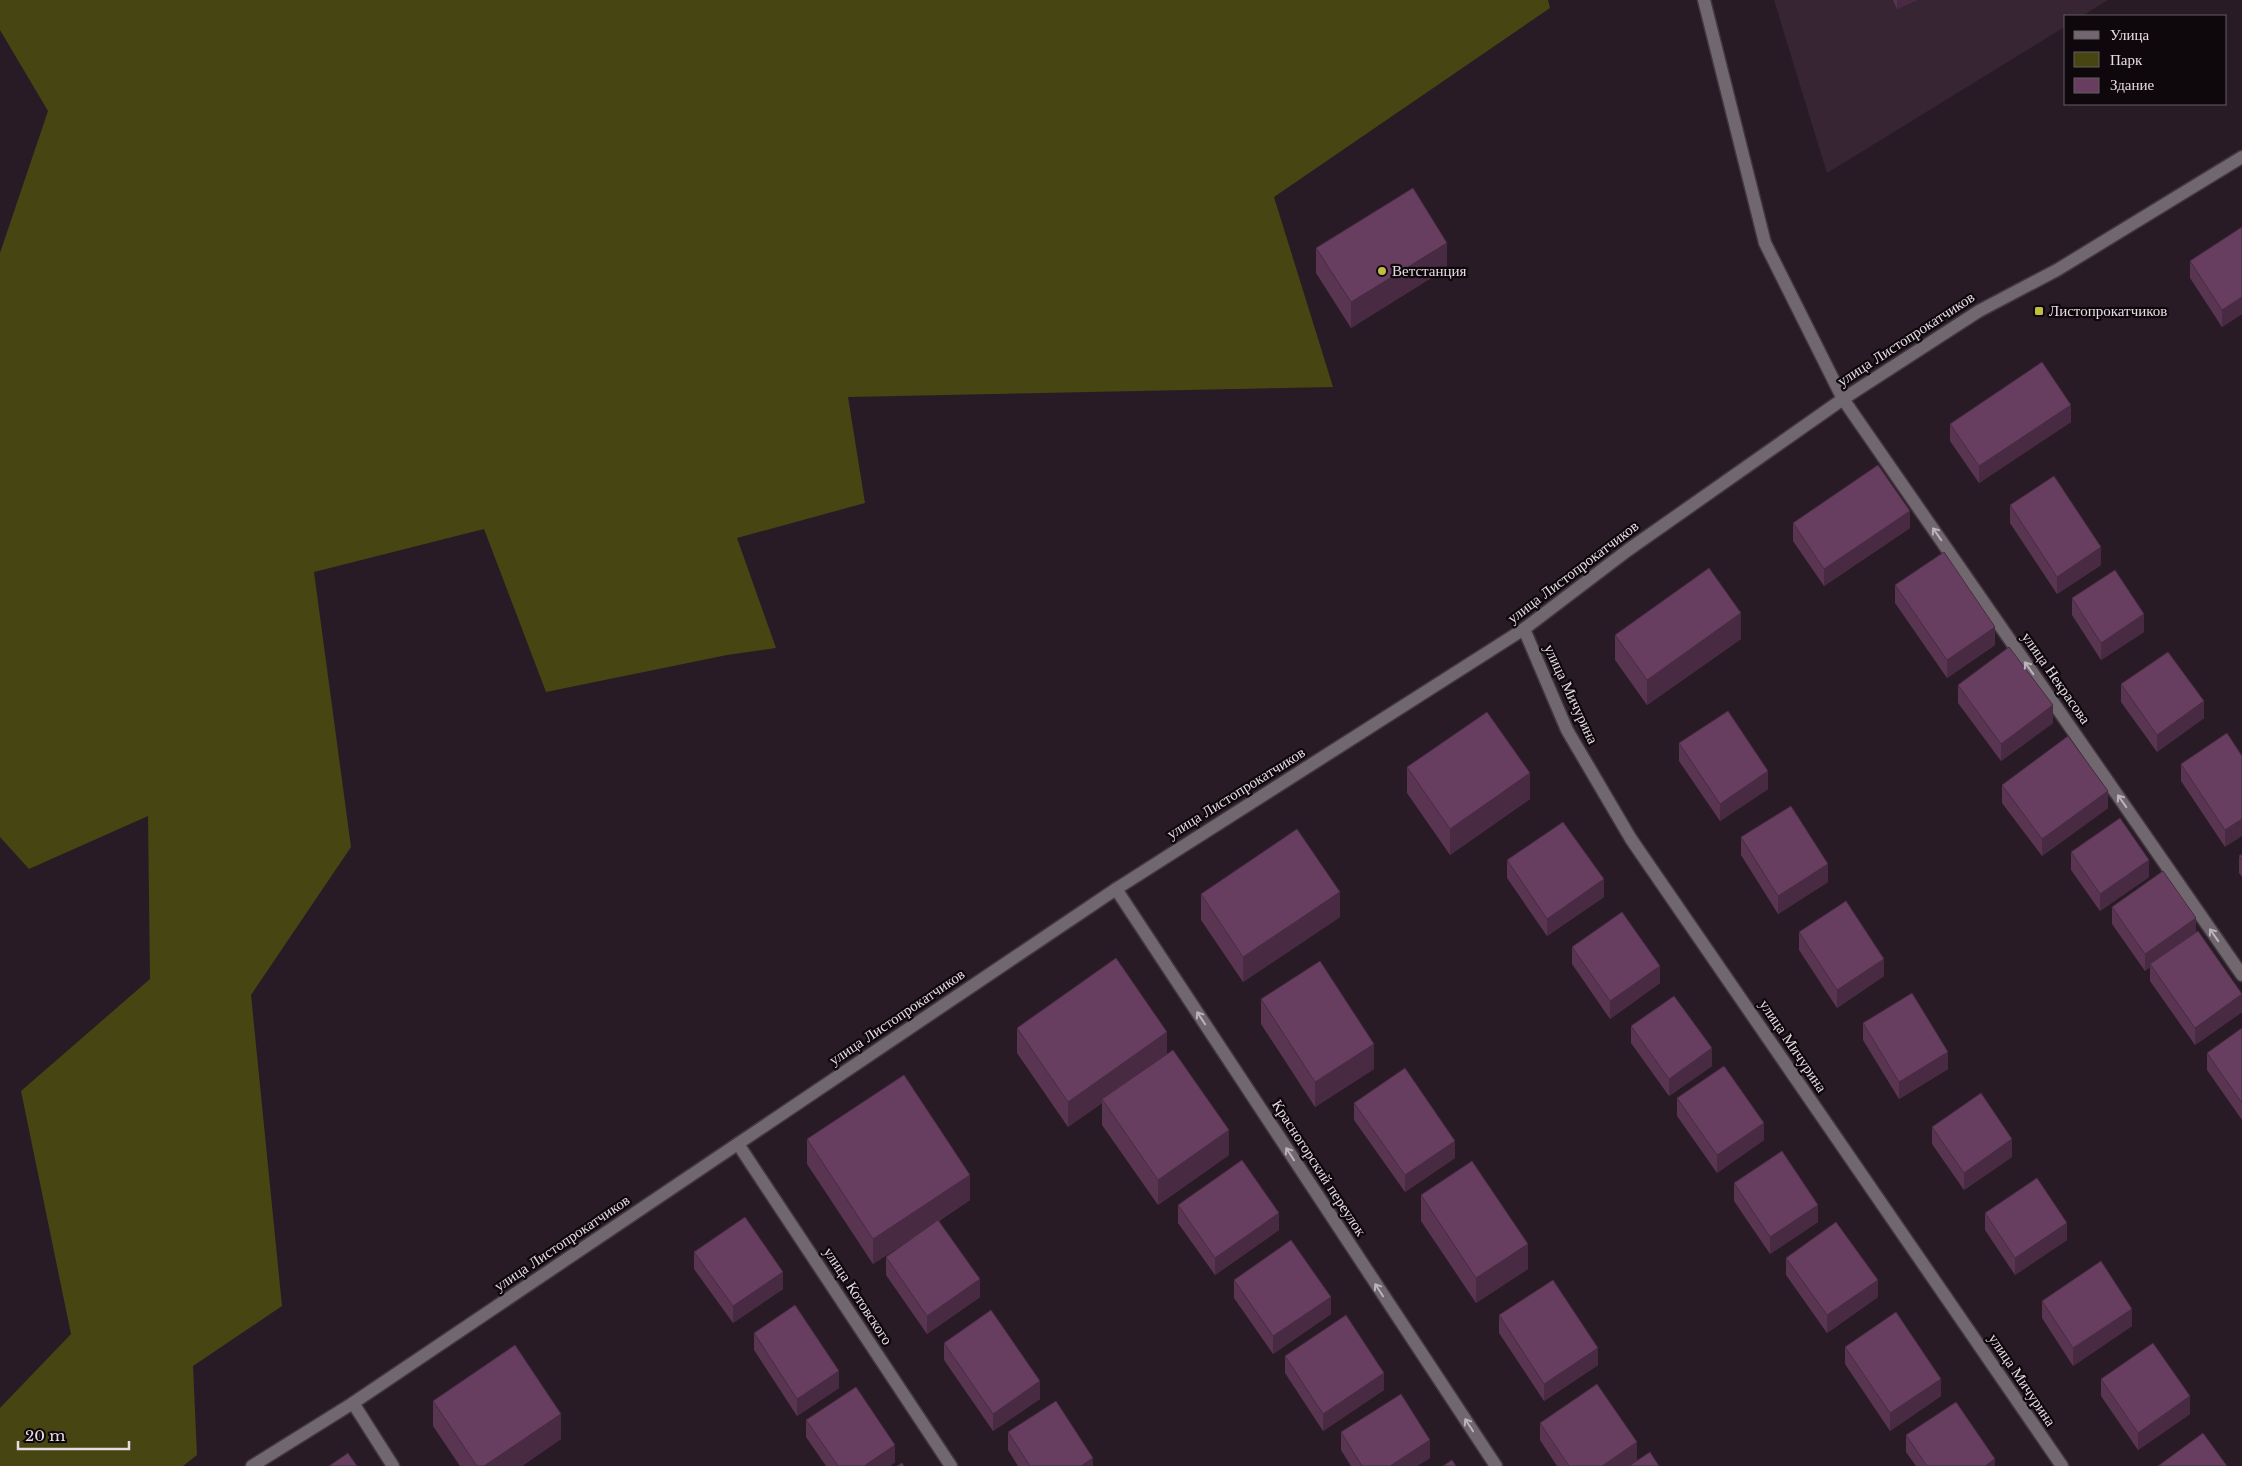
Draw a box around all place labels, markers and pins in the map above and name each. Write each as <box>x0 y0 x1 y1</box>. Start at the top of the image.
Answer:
place label: Ветстанция <box>1392 261 1467 280</box>
marker: Ветстанция <box>1376 265 1388 277</box>
place label: Листопрокатчиков <box>2049 301 2167 320</box>
marker: Листопрокатчиков <box>2033 305 2045 317</box>

